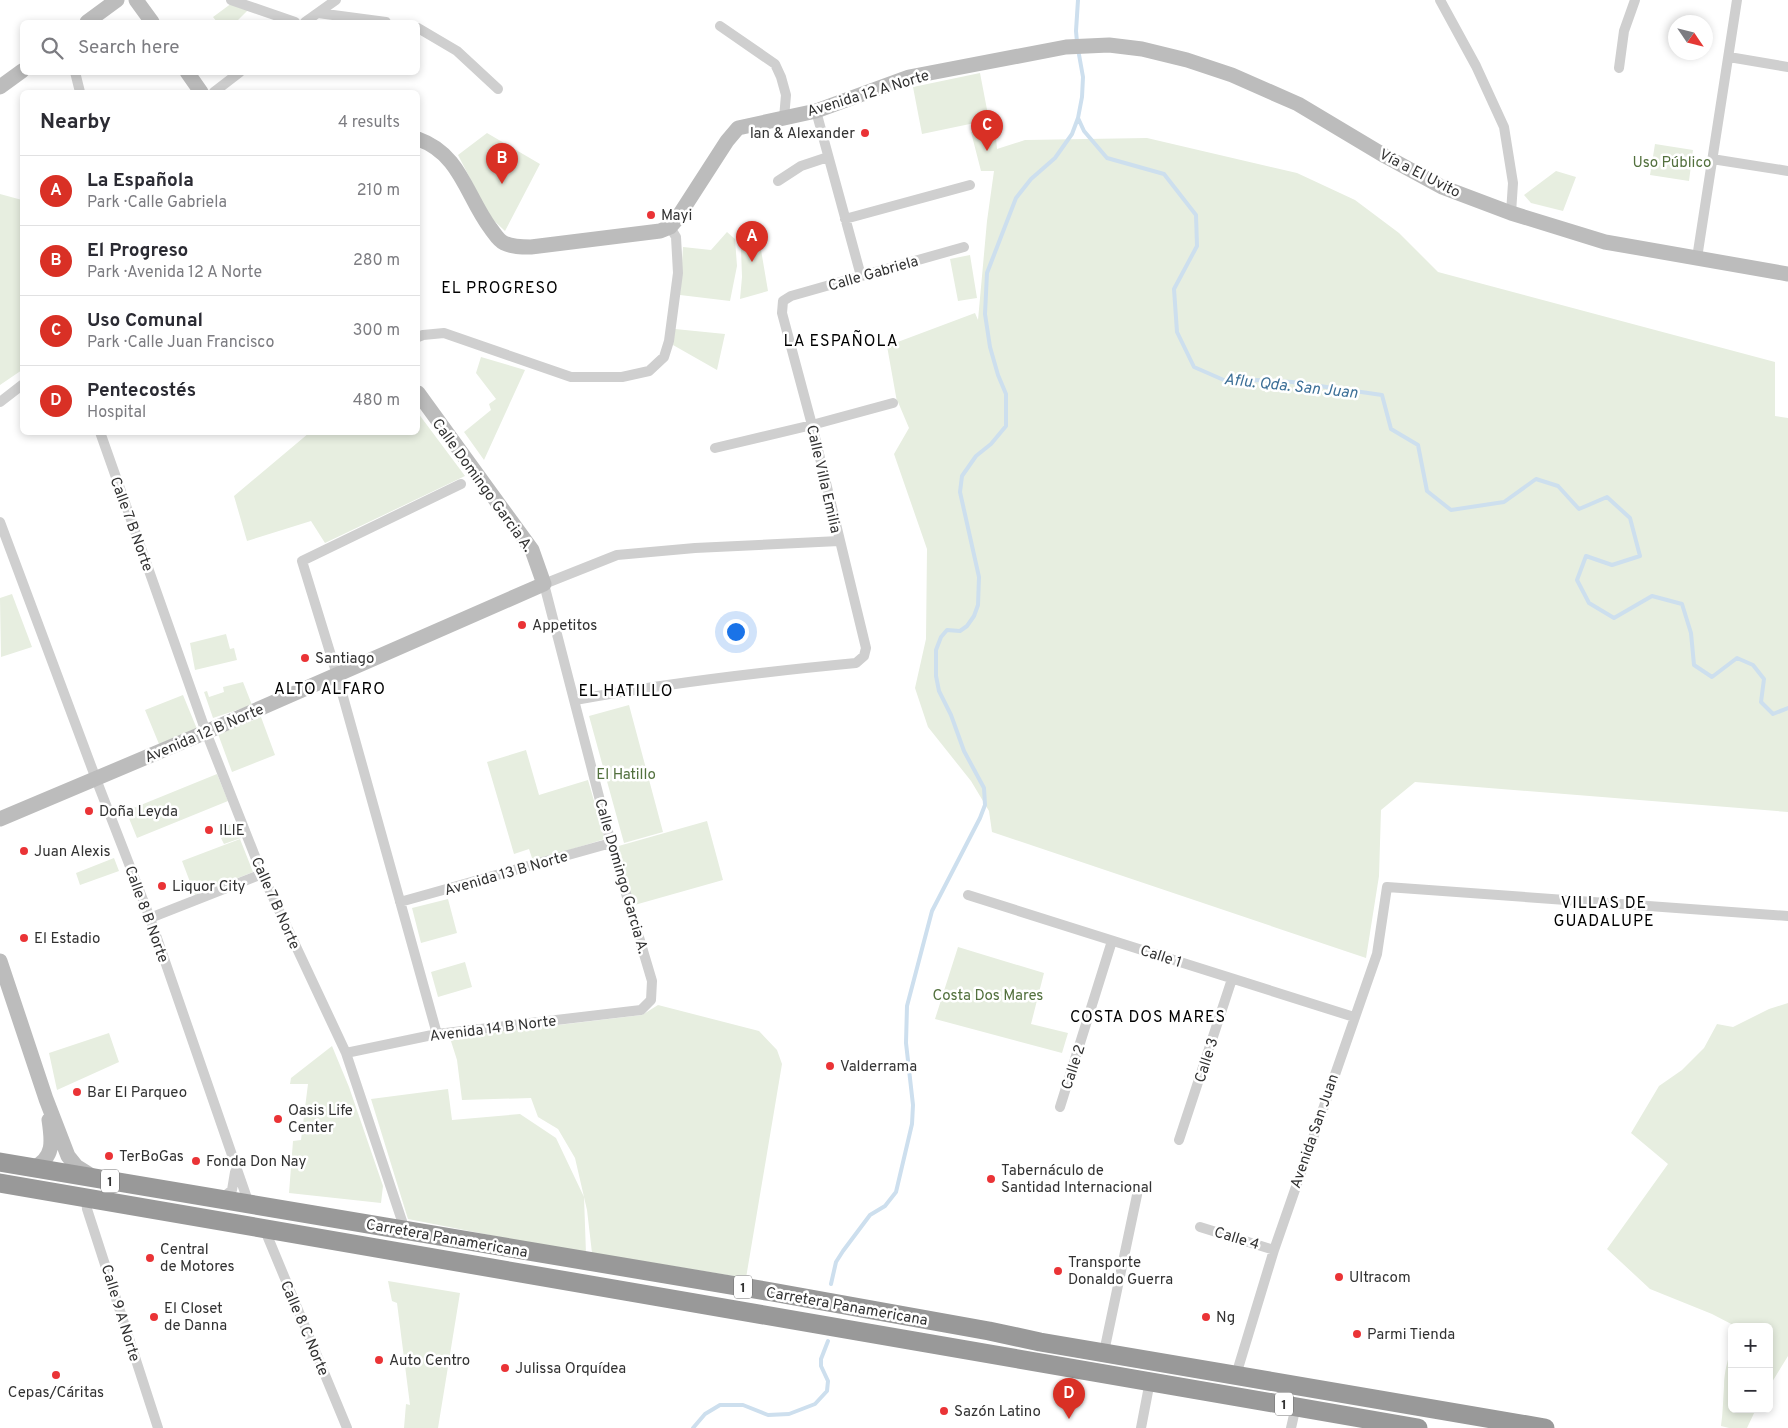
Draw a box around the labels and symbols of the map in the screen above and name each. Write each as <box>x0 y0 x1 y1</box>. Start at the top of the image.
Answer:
north arrow <box>1668 15 1713 60</box>
street label: Avenida 12 A Norte <box>805 67 932 122</box>
pin: C <box>971 110 1003 151</box>
place label: Ian & Alexander <box>750 125 855 144</box>
marker: Ian & Alexander <box>859 127 871 139</box>
pin: B <box>486 143 518 184</box>
street label: Vía a El Uvito <box>1376 146 1463 203</box>
park label: Uso Público <box>1633 154 1711 173</box>
place label: Mayi <box>661 207 692 226</box>
marker: Mayi <box>645 209 657 221</box>
pin: A <box>736 221 768 262</box>
street label: Calle Gabriela <box>826 252 921 296</box>
district label: EL PROGRESO <box>441 279 559 299</box>
district label: LA ESPAÑOLA <box>783 329 899 352</box>
water label: Aflu. Qda. San Juan <box>1223 370 1359 404</box>
street label: Calle Domingo Garcia A. <box>427 415 537 556</box>
street label: Calle Villa Emilia <box>801 423 844 535</box>
street label: Calle 7 B Norte <box>105 475 156 574</box>
place label: Appetitos <box>532 617 597 636</box>
marker: Appetitos <box>516 619 528 631</box>
your location <box>723 619 749 645</box>
place label: Santiago <box>315 650 374 669</box>
marker: Santiago <box>299 652 311 664</box>
district label: ALTO ALFARO <box>274 680 386 700</box>
district label: EL HATILLO <box>578 682 674 702</box>
street label: Avenida 12 B Norte <box>142 701 267 768</box>
park label: El Hatillo <box>596 766 656 785</box>
street label: Calle Domingo Garcia A. <box>589 797 652 956</box>
place label: Doña Leyda <box>99 803 178 822</box>
marker: Doña Leyda <box>83 805 95 817</box>
place label: ILIE <box>219 822 245 841</box>
marker: ILIE <box>203 824 215 836</box>
place label: Juan Alexis <box>34 843 111 862</box>
marker: Juan Alexis <box>18 845 30 857</box>
street label: Avenida 13 B Norte <box>443 848 570 901</box>
street label: Calle 7 B Norte <box>246 854 303 953</box>
street label: Calle 8 B Norte <box>119 863 172 966</box>
place label: Liquor City <box>172 878 246 897</box>
marker: Liquor City <box>156 880 168 892</box>
district label: VILLAS DE GUADALUPE <box>1553 894 1655 932</box>
place label: El Estadio <box>34 930 100 949</box>
marker: El Estadio <box>18 932 30 944</box>
street label: Calle 1 <box>1137 942 1184 973</box>
park label: Costa Dos Mares <box>933 987 1043 1006</box>
district label: COSTA DOS MARES <box>1070 1008 1226 1028</box>
street label: Avenida 14 B Norte <box>429 1012 558 1047</box>
street label: Calle 3 <box>1191 1036 1224 1085</box>
street label: Calle 2 <box>1058 1043 1091 1092</box>
place label: Valderrama <box>840 1058 917 1077</box>
marker: Valderrama <box>824 1060 836 1072</box>
street label: Avenida San Juan <box>1287 1072 1344 1191</box>
place label: Bar El Parqueo <box>87 1084 187 1103</box>
marker: Bar El Parqueo <box>71 1086 83 1098</box>
place label: Oasis Life Center <box>288 1102 353 1138</box>
marker: Oasis Life Center <box>272 1113 284 1125</box>
place label: TerBoGas <box>119 1148 184 1167</box>
marker: TerBoGas <box>103 1150 115 1162</box>
place label: Fonda Don Nay <box>206 1153 306 1172</box>
marker: Fonda Don Nay <box>190 1155 202 1167</box>
place label: Tabernáculo de Santidad Internacional <box>1001 1162 1153 1198</box>
road number: 1 <box>101 1170 119 1192</box>
marker: Tabernáculo de Santidad Internacional <box>985 1173 997 1185</box>
street label: Carretera Panamericana <box>364 1216 529 1263</box>
street label: Calle 4 <box>1212 1224 1262 1255</box>
place label: Central de Motores <box>160 1241 235 1277</box>
marker: Central de Motores <box>144 1252 156 1264</box>
place label: Transporte Donaldo Guerra <box>1068 1254 1173 1290</box>
street label: Calle 9 A Norte <box>96 1263 143 1364</box>
marker: Transporte Donaldo Guerra <box>1052 1265 1064 1277</box>
place label: Ultracom <box>1349 1269 1411 1288</box>
marker: Ultracom <box>1333 1271 1345 1283</box>
road number: 1 <box>734 1275 752 1298</box>
street label: Calle 8 C Norte <box>275 1278 332 1379</box>
street label: Carretera Panamericana <box>764 1284 929 1331</box>
place label: El Closet de Danna <box>164 1300 227 1336</box>
place label: Ng <box>1216 1309 1235 1328</box>
marker: El Closet de Danna <box>148 1311 160 1323</box>
marker: Ng <box>1200 1311 1212 1323</box>
place label: Parmi Tienda <box>1367 1326 1455 1345</box>
marker: Parmi Tienda <box>1351 1328 1363 1340</box>
place label: Auto Centro <box>389 1352 470 1371</box>
marker: Auto Centro <box>373 1354 385 1366</box>
place label: Julissa Orquídea <box>515 1360 626 1379</box>
marker: Julissa Orquídea <box>499 1362 511 1374</box>
marker: Cepas/Cáritas <box>50 1369 62 1381</box>
pin: D <box>1053 1378 1085 1419</box>
place label: Cepas/Cáritas <box>8 1384 104 1403</box>
road number: 1 <box>1275 1392 1293 1416</box>
place label: Sazón Latino <box>954 1403 1041 1422</box>
marker: Sazón Latino <box>938 1405 950 1417</box>

